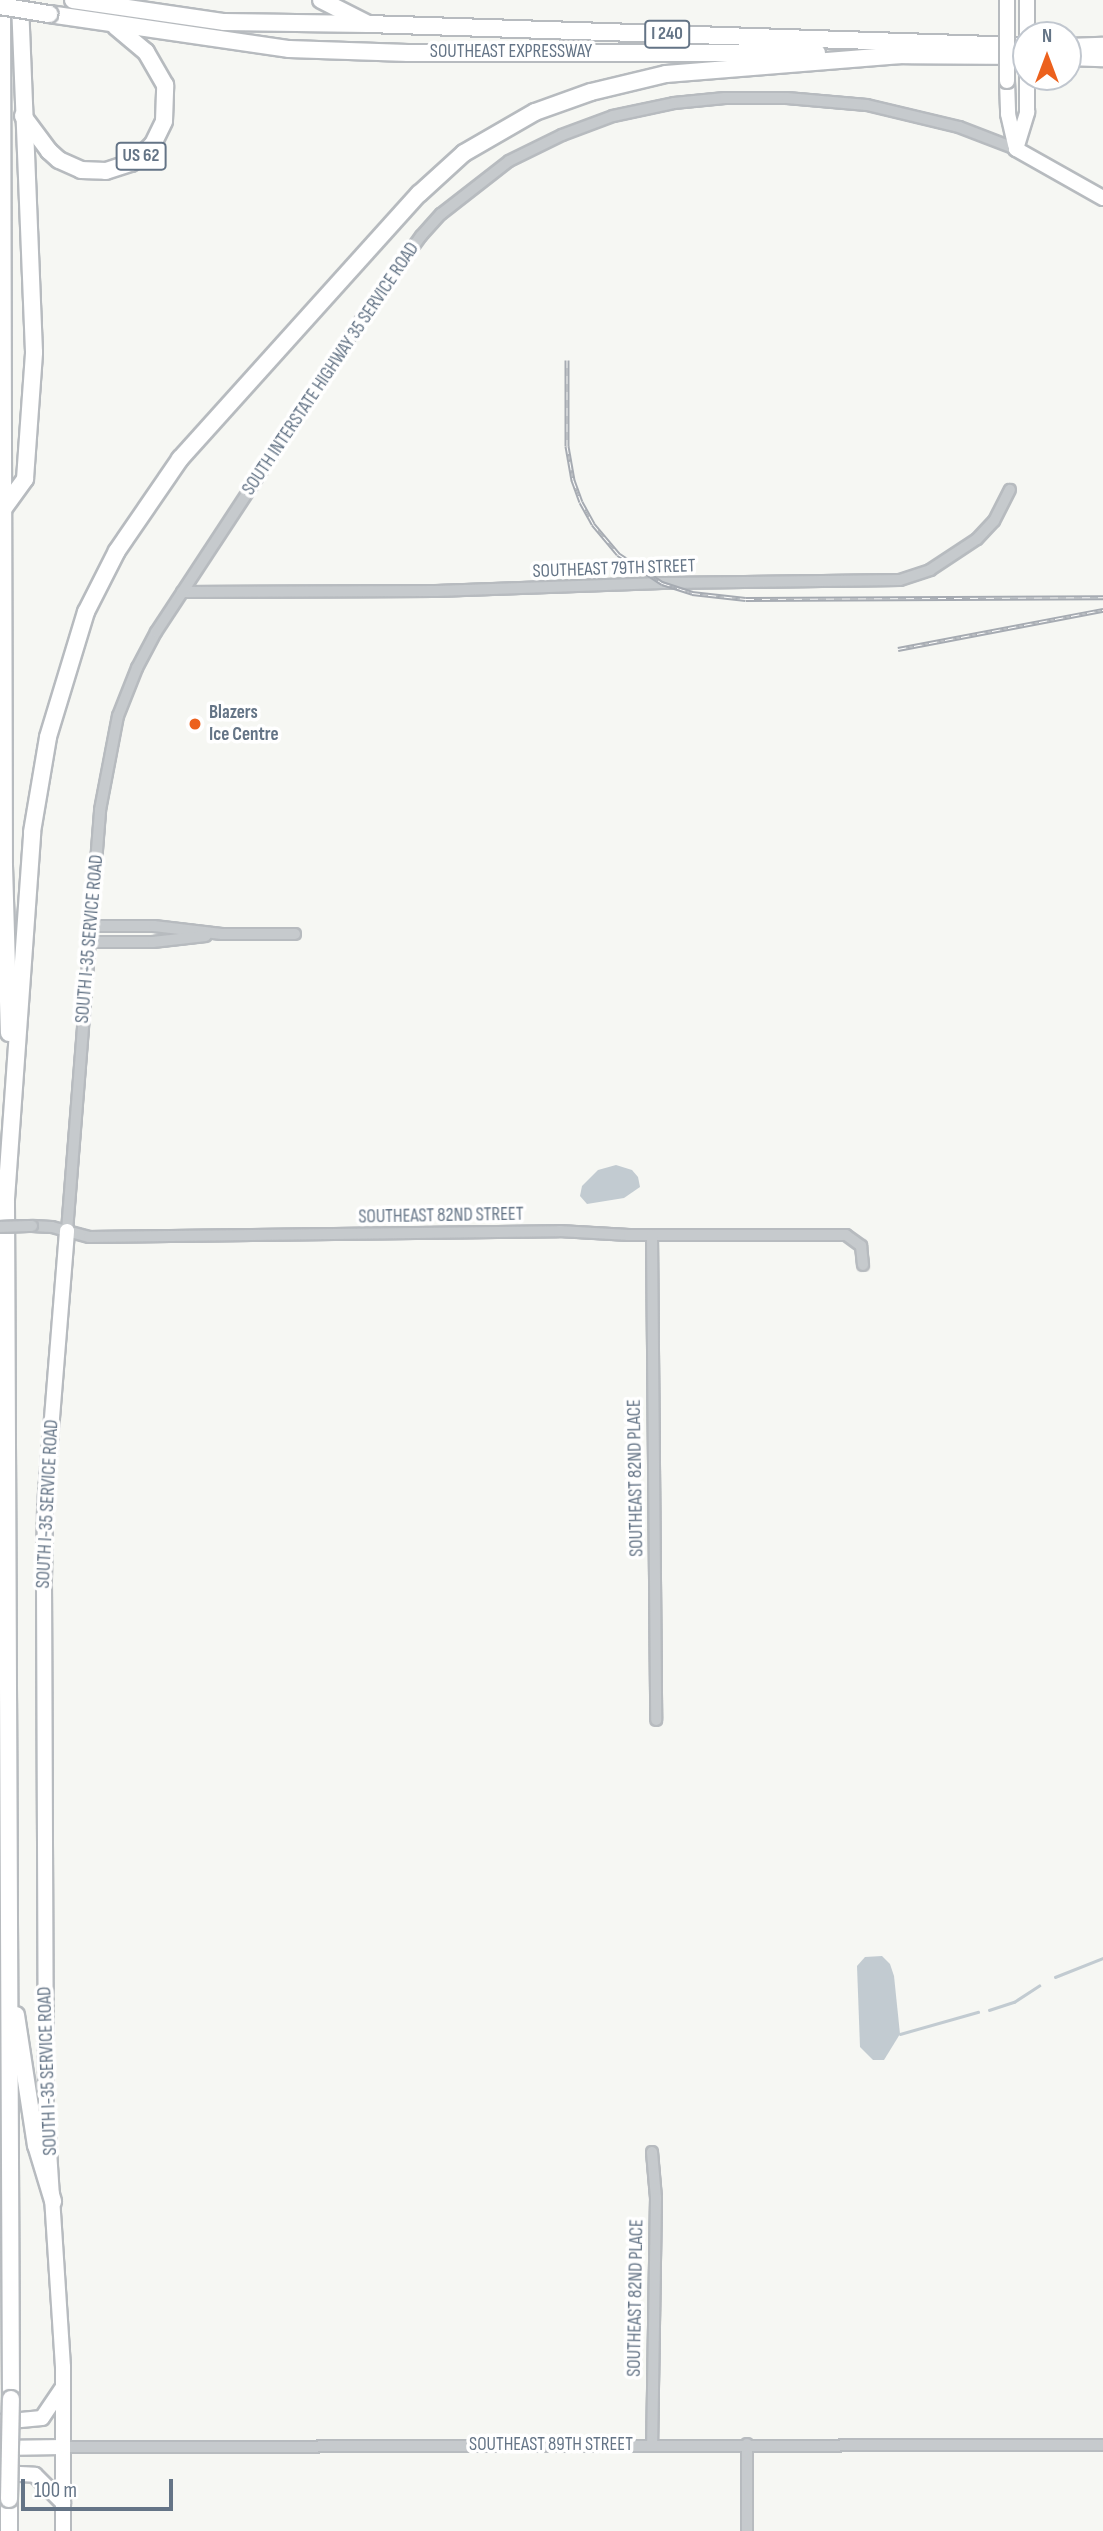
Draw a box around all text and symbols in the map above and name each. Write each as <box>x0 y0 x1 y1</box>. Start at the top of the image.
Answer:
road number: I 240 <box>642 19 692 48</box>
north arrow <box>1012 21 1082 91</box>
text: N <box>1042 25 1052 48</box>
street label: SOUTHEAST EXPRESSWAY <box>430 41 592 63</box>
road number: US 62 <box>115 141 167 170</box>
street label: SOUTH INTERSTATE HIGHWAY 35 SERVICE ROAD <box>238 238 424 500</box>
street label: SOUTHEAST 79TH STREET <box>532 555 696 583</box>
place label: Blazers Ice Centre <box>209 702 279 746</box>
marker: Blazers Ice Centre <box>187 716 203 732</box>
street label: SOUTH I-35 SERVICE ROAD <box>71 854 109 1024</box>
street label: SOUTHEAST 82ND STREET <box>358 1203 524 1229</box>
street label: SOUTHEAST 82ND PLACE <box>623 1399 649 1557</box>
street label: SOUTH I-35 SERVICE ROAD <box>32 1419 64 1589</box>
street label: SOUTH I-35 SERVICE ROAD <box>34 1986 62 2156</box>
street label: SOUTHEAST 82ND PLACE <box>623 2219 649 2377</box>
street label: SOUTHEAST 89TH STREET <box>469 2434 633 2456</box>
scale bar <box>24 2464 177 2508</box>
text: 100 m <box>34 2478 77 2503</box>

